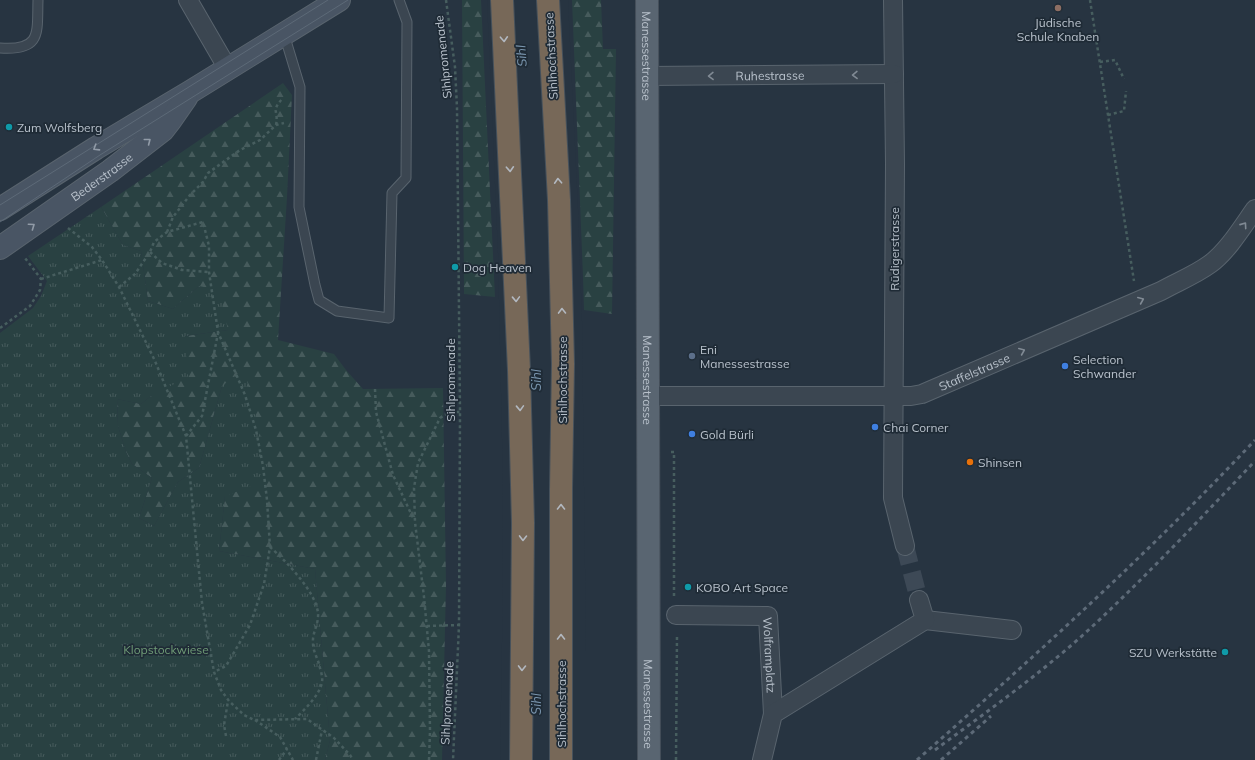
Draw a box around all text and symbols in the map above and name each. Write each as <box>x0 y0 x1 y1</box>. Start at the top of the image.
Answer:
marker: Jüdische Schule Knaben <box>1053 3 1063 13</box>
street label: Manessestrasse <box>640 11 655 101</box>
street label: Sihlhochstrasse <box>541 12 561 100</box>
street label: Sihlpromenade <box>431 15 455 99</box>
place label: Jüdische Schule Knaben <box>1017 15 1099 44</box>
one-way arrow <box>500 36 509 42</box>
water label: Sihl <box>512 44 530 67</box>
street label: Ruhestrasse <box>735 67 804 83</box>
one-way arrow <box>852 70 858 79</box>
one-way arrow <box>708 72 714 80</box>
place label: Zum Wolfsberg <box>17 120 102 135</box>
marker: Zum Wolfsberg <box>4 122 14 132</box>
one-way arrow <box>144 139 151 146</box>
one-way arrow <box>93 143 100 150</box>
street label: Bederstrasse <box>67 149 135 204</box>
one-way arrow <box>506 166 514 172</box>
one-way arrow <box>554 178 562 184</box>
street label: Rüdigerstrasse <box>887 207 902 291</box>
one-way arrow <box>1239 222 1246 229</box>
one-way arrow <box>28 223 35 231</box>
place label: Dog Heaven <box>463 260 532 275</box>
marker: Dog Heaven <box>450 262 460 272</box>
one-way arrow <box>511 296 520 302</box>
one-way arrow <box>1138 296 1145 304</box>
one-way arrow <box>558 308 566 314</box>
street label: Manessestrasse <box>640 335 656 425</box>
street label: Sihlhochstrasse <box>555 336 570 424</box>
street label: Sihlpromenade <box>443 338 458 422</box>
place label: Eni Manessestrasse <box>700 342 790 371</box>
one-way arrow <box>1017 348 1025 356</box>
street label: Staffelstrasse <box>936 350 1012 393</box>
marker: Eni Manessestrasse <box>687 351 697 361</box>
place label: Selection Schwander <box>1073 352 1137 381</box>
marker: Selection Schwander <box>1060 361 1070 371</box>
water label: Sihl <box>528 368 544 391</box>
one-way arrow <box>516 405 524 411</box>
place label: Chai Corner <box>883 420 949 435</box>
marker: Chai Corner <box>870 422 880 432</box>
place label: Gold Bürli <box>700 427 754 442</box>
marker: Gold Bürli <box>687 429 697 439</box>
place label: Shinsen <box>978 455 1022 470</box>
marker: Shinsen <box>965 457 975 467</box>
one-way arrow <box>557 504 565 510</box>
one-way arrow <box>519 535 527 541</box>
place label: KOBO Art Space <box>696 580 788 595</box>
marker: KOBO Art Space <box>683 582 693 592</box>
street label: Wolframplatz <box>761 617 779 693</box>
one-way arrow <box>557 634 565 640</box>
park label: Klopstockwiese <box>123 642 209 657</box>
place label: SZU Werkstätte <box>1129 645 1217 660</box>
marker: SZU Werkstätte <box>1220 647 1230 657</box>
street label: Manessestrasse <box>641 659 656 749</box>
street label: Sihlhochstrasse <box>554 660 569 748</box>
street label: Sihlpromenade <box>437 661 457 745</box>
one-way arrow <box>518 665 526 671</box>
water label: Sihl <box>528 692 544 715</box>

